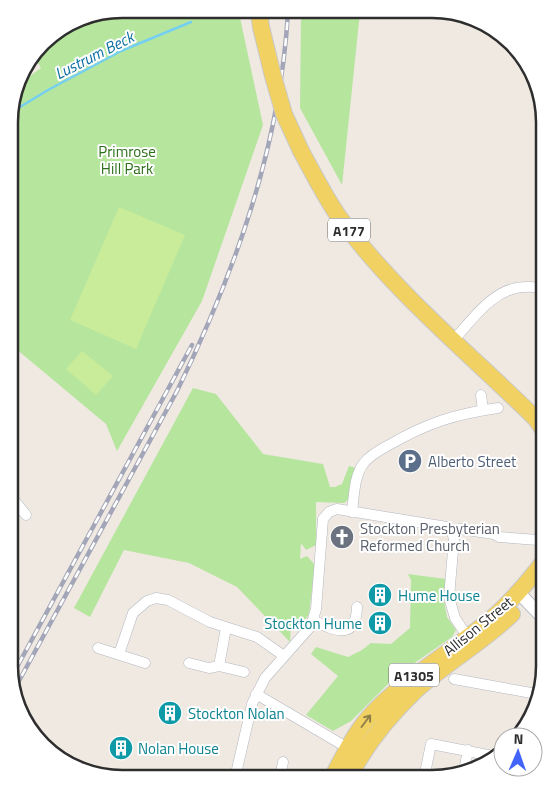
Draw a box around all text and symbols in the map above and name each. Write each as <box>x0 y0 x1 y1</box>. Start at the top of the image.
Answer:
water label: Lustrum Beck <box>50 24 139 85</box>
park label: Primrose Hill Park <box>98 140 156 180</box>
road number: A177 <box>328 218 370 242</box>
parking icon: Alberto Street <box>397 448 423 474</box>
place label: Alberto Street <box>428 450 517 473</box>
place label: Stockton Presbyterian Reformed Church <box>360 517 500 557</box>
church icon: Stockton Presbyterian Reformed Church <box>329 524 355 550</box>
building icon: Hume House <box>367 582 393 608</box>
place label: Hume House <box>398 584 480 607</box>
street label: Allison Street <box>438 590 518 661</box>
building icon: Stockton Hume <box>367 610 393 636</box>
place label: Stockton Hume <box>264 612 362 635</box>
road number: A1305 <box>389 664 439 686</box>
building icon: Stockton Nolan <box>157 700 183 726</box>
place label: Stockton Nolan <box>188 702 284 725</box>
one-way arrow <box>361 714 371 728</box>
north arrow <box>493 727 543 777</box>
text: N <box>513 728 524 749</box>
building icon: Nolan House <box>108 735 134 761</box>
place label: Nolan House <box>138 737 219 760</box>

